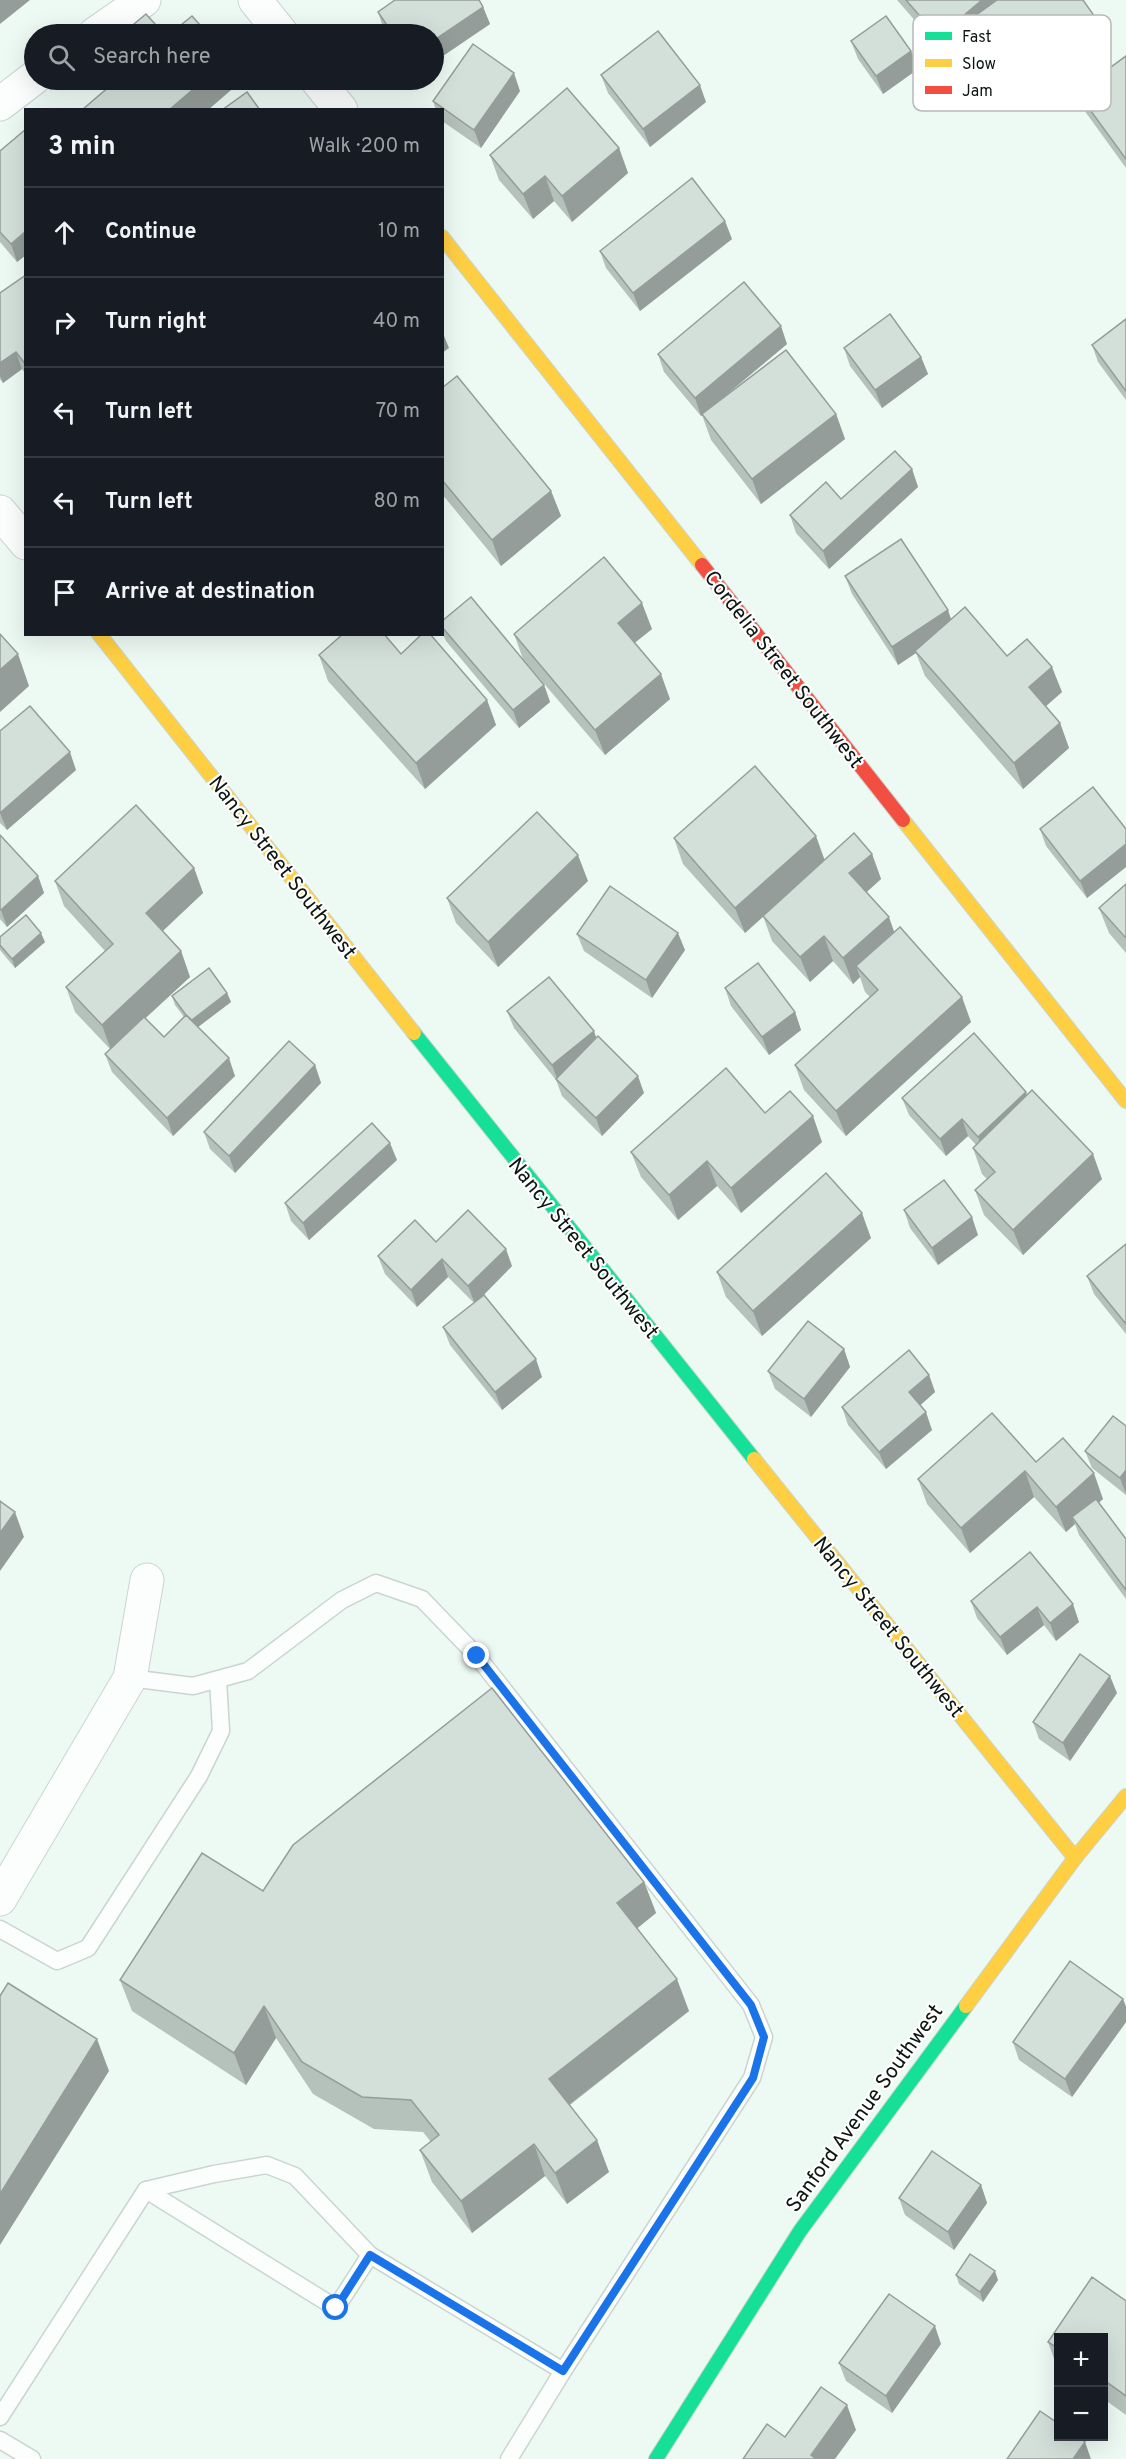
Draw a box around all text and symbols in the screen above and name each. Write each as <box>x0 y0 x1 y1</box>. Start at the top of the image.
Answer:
legend <box>913 15 1111 111</box>
search box <box>24 24 444 90</box>
text: Fast <box>962 28 992 48</box>
icon: search <box>45 41 78 74</box>
text: Search here <box>93 44 211 71</box>
text: Slow <box>962 55 996 75</box>
text: Jam <box>962 82 993 102</box>
text: 3 min <box>48 131 116 164</box>
text: Walk · 200 m <box>309 134 420 160</box>
icon: ahead <box>48 216 81 249</box>
text: Continue <box>105 219 196 246</box>
text: 10 m <box>378 219 420 245</box>
icon: right <box>48 306 81 339</box>
text: Turn right <box>105 309 207 336</box>
text: 40 m <box>373 309 420 335</box>
icon: left <box>48 396 81 429</box>
text: Turn left <box>105 399 193 426</box>
text: 70 m <box>376 399 420 425</box>
icon: left <box>48 486 81 519</box>
text: Turn left <box>105 489 193 516</box>
text: 80 m <box>374 489 420 515</box>
street label: Cordelia Street Southwest <box>697 565 869 774</box>
icon: arrive <box>48 576 81 609</box>
text: Arrive at destination <box>105 579 315 606</box>
street label: Nancy Street Southwest <box>202 771 362 965</box>
street label: Nancy Street Southwest <box>501 1153 664 1345</box>
street label: Nancy Street Southwest <box>806 1532 969 1724</box>
route end <box>463 1642 489 1668</box>
street label: Sanford Avenue Southwest <box>781 1999 950 2218</box>
route start <box>322 2294 348 2320</box>
map controls <box>1054 2333 1108 2441</box>
button: + <box>1054 2333 1108 2387</box>
button: − <box>1054 2387 1108 2441</box>

